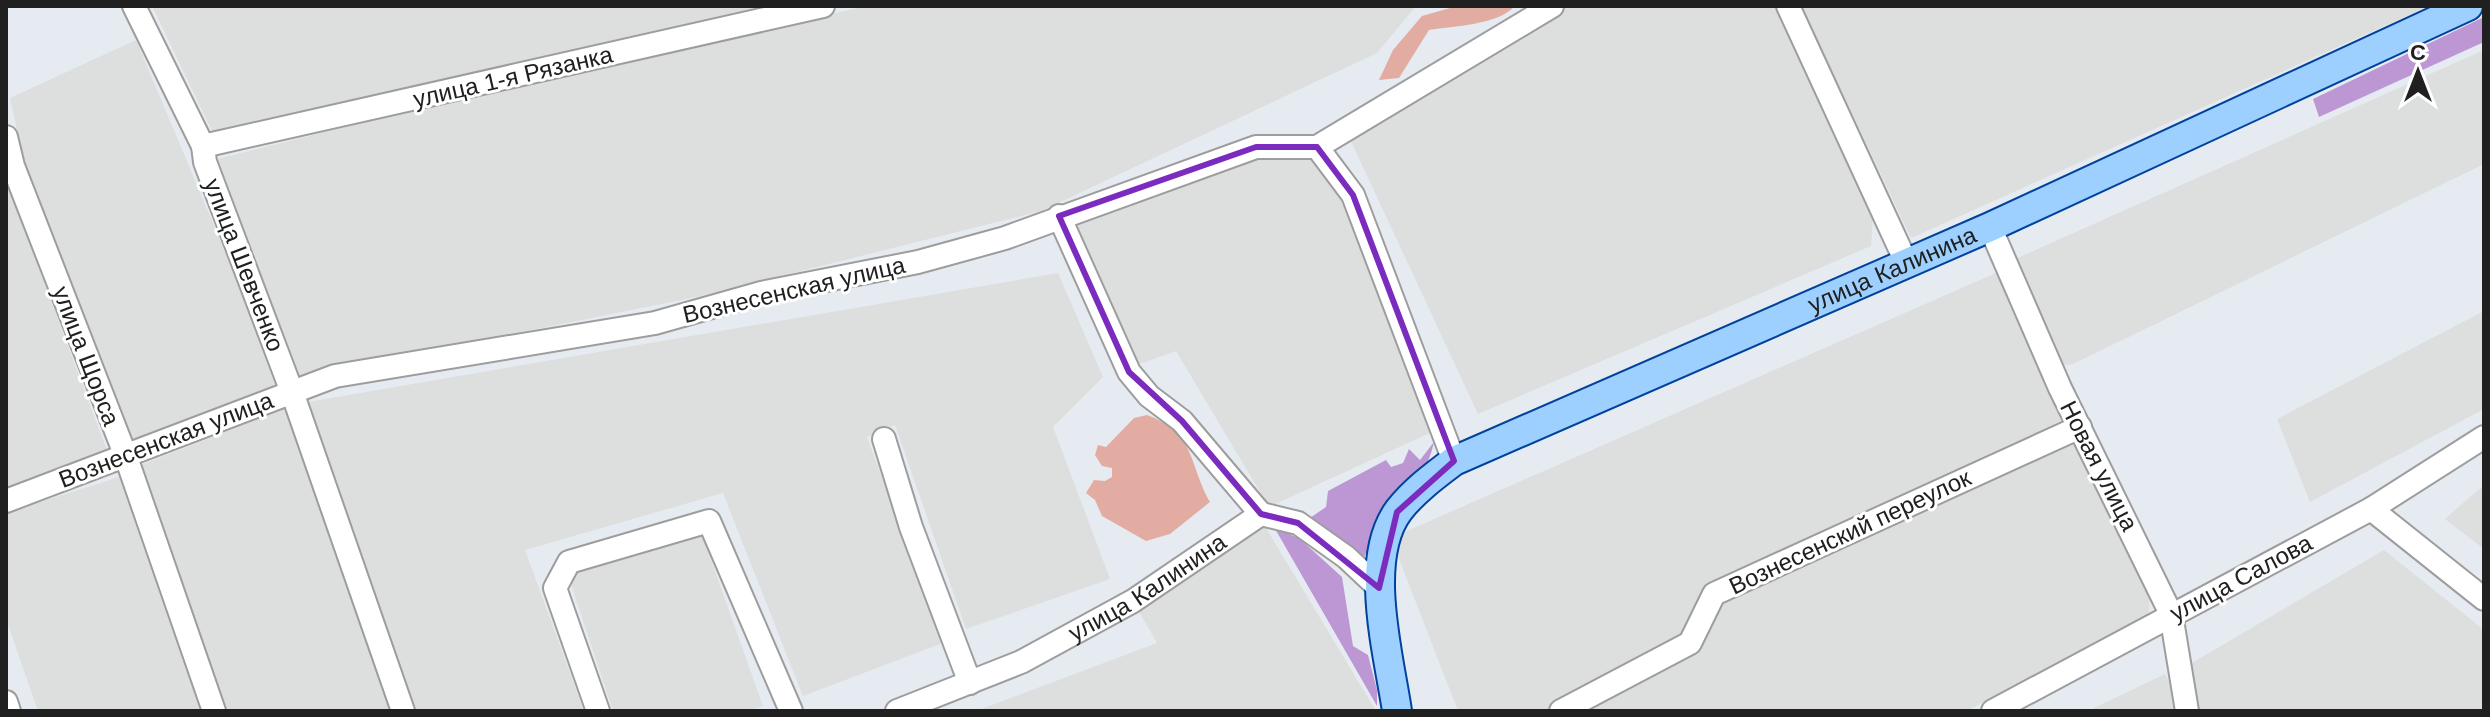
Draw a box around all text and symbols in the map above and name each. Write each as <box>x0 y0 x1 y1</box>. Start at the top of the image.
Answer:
north arrow <box>2378 32 2458 112</box>
street label: улица 1-я Рязанка <box>411 40 616 113</box>
text: С <box>2410 40 2426 65</box>
street label: улица Шевченко <box>199 175 290 355</box>
street label: улица Калинина <box>1804 220 1981 318</box>
street label: Вознесенская улица <box>680 251 908 328</box>
street label: улица Щорса <box>47 282 126 430</box>
street label: Вознесенская улица <box>55 386 277 493</box>
street label: Новая улица <box>2055 396 2144 536</box>
street label: Вознесенский переулок <box>1725 463 1975 599</box>
street label: улица Калинина <box>1064 528 1231 646</box>
street label: улица Салова <box>2165 528 2317 626</box>

